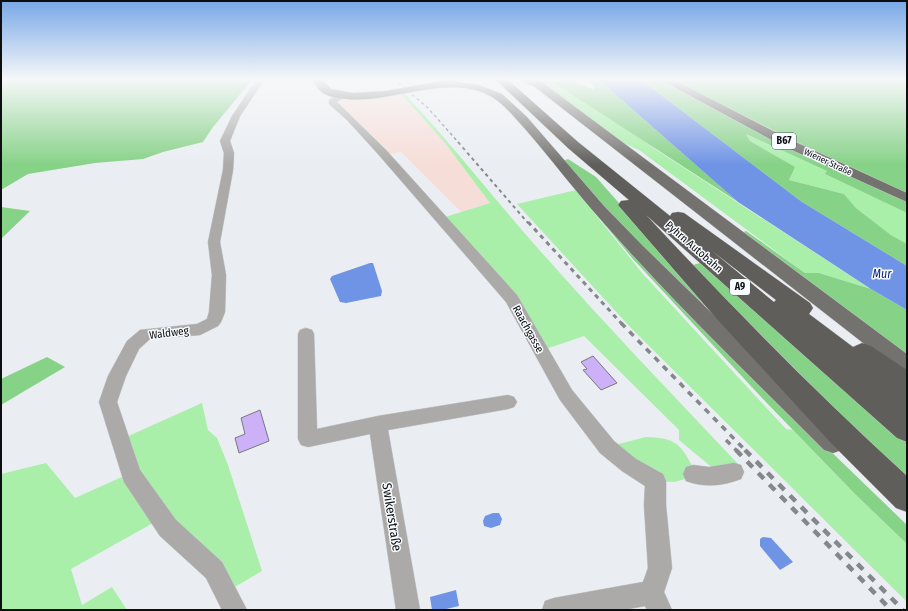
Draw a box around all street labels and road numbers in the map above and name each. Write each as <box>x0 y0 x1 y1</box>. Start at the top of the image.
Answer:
road number: B67 <box>772 133 796 149</box>
street label: Wiener Straße <box>802 147 854 178</box>
street label: Pyhrn Autobahn <box>663 218 725 276</box>
road number: A9 <box>730 279 750 295</box>
street label: Raachgasse <box>510 303 546 355</box>
street label: Waldweg <box>148 324 190 342</box>
street label: Swikerstraße <box>379 482 405 552</box>

